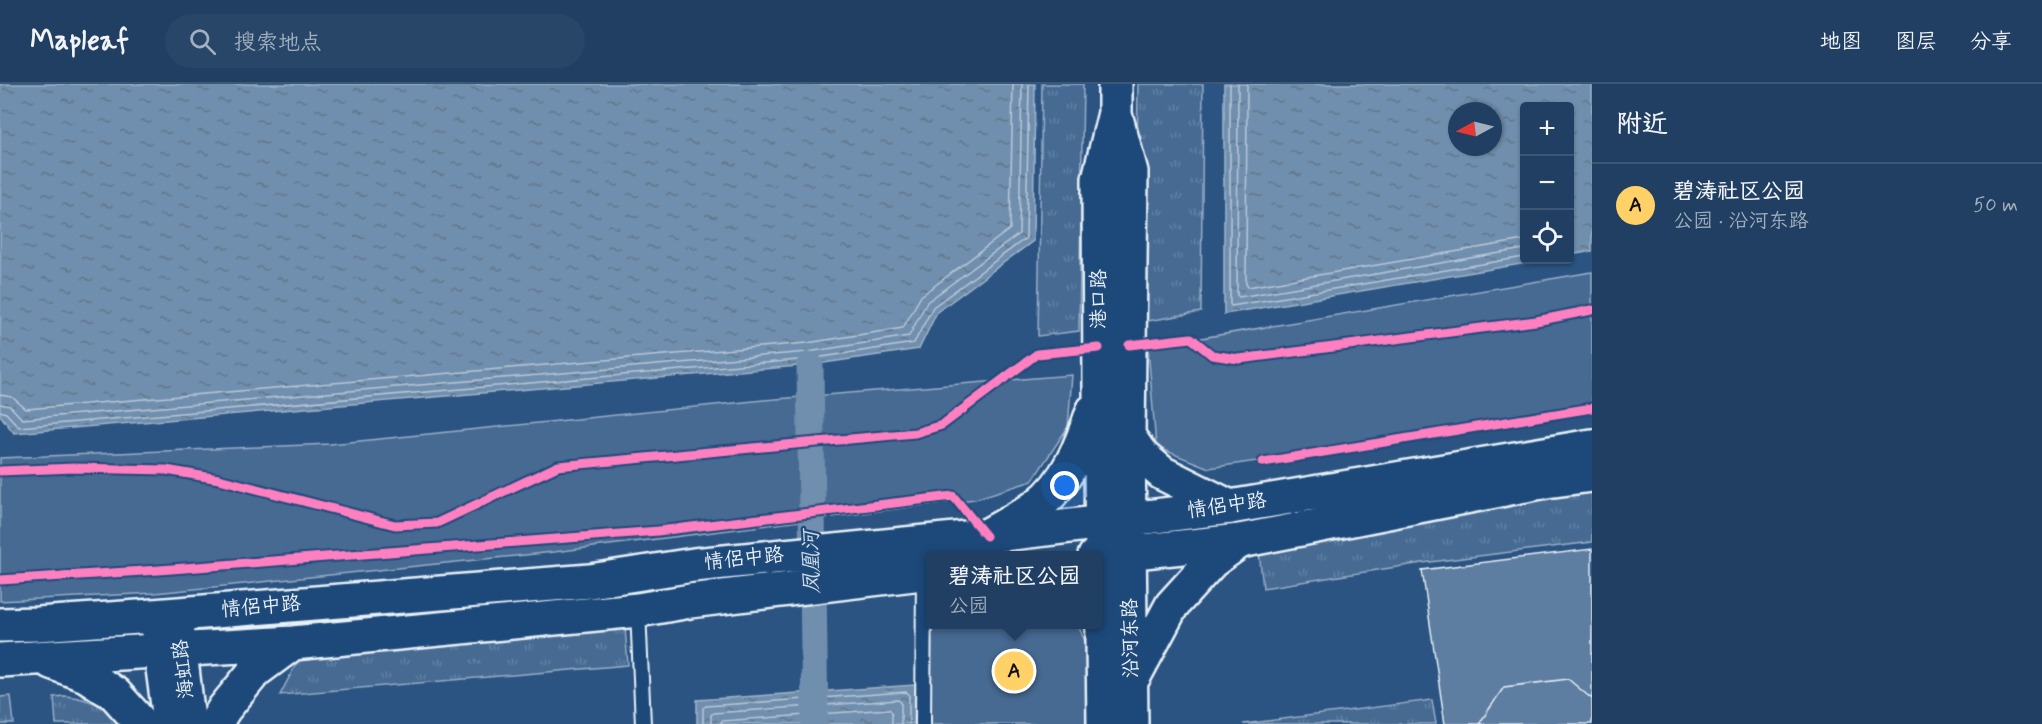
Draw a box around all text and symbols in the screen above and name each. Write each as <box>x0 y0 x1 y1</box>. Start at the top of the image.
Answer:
search box <box>165 14 585 68</box>
text: Mapleaf <box>30 23 129 60</box>
icon: search <box>186 25 219 58</box>
text: 地图 <box>1820 28 1862 56</box>
text: 图层 <box>1895 28 1937 56</box>
text: 分享 <box>1970 28 2012 56</box>
text: 搜索地点 <box>234 29 322 57</box>
north arrow <box>1448 102 1502 156</box>
map controls <box>1520 102 1574 264</box>
button: + <box>1520 102 1574 156</box>
text: 附近 <box>1616 108 1668 142</box>
button: − <box>1520 156 1574 210</box>
text: 碧涛社区公园 <box>1673 178 1805 206</box>
text: A <box>1629 192 1642 219</box>
text: 50 m <box>1973 192 2018 219</box>
text: 公园 · 沿河东路 <box>1673 208 1808 235</box>
button: locate <box>1520 210 1574 264</box>
street label: 港口路 <box>1086 268 1113 329</box>
your location <box>1050 471 1079 500</box>
street label: 情侶中路 <box>1186 487 1269 525</box>
water label: 凤凰河 <box>797 527 827 594</box>
street label: 情侶中路 <box>703 541 786 577</box>
popup <box>926 551 1103 629</box>
text: 碧涛社区公园 <box>948 563 1081 591</box>
street label: 情侶中路 <box>220 590 303 624</box>
text: 公园 <box>948 593 988 620</box>
street label: 沿河东路 <box>1117 597 1145 678</box>
street label: 海虹路 <box>167 637 201 700</box>
pin: A <box>994 648 1034 694</box>

